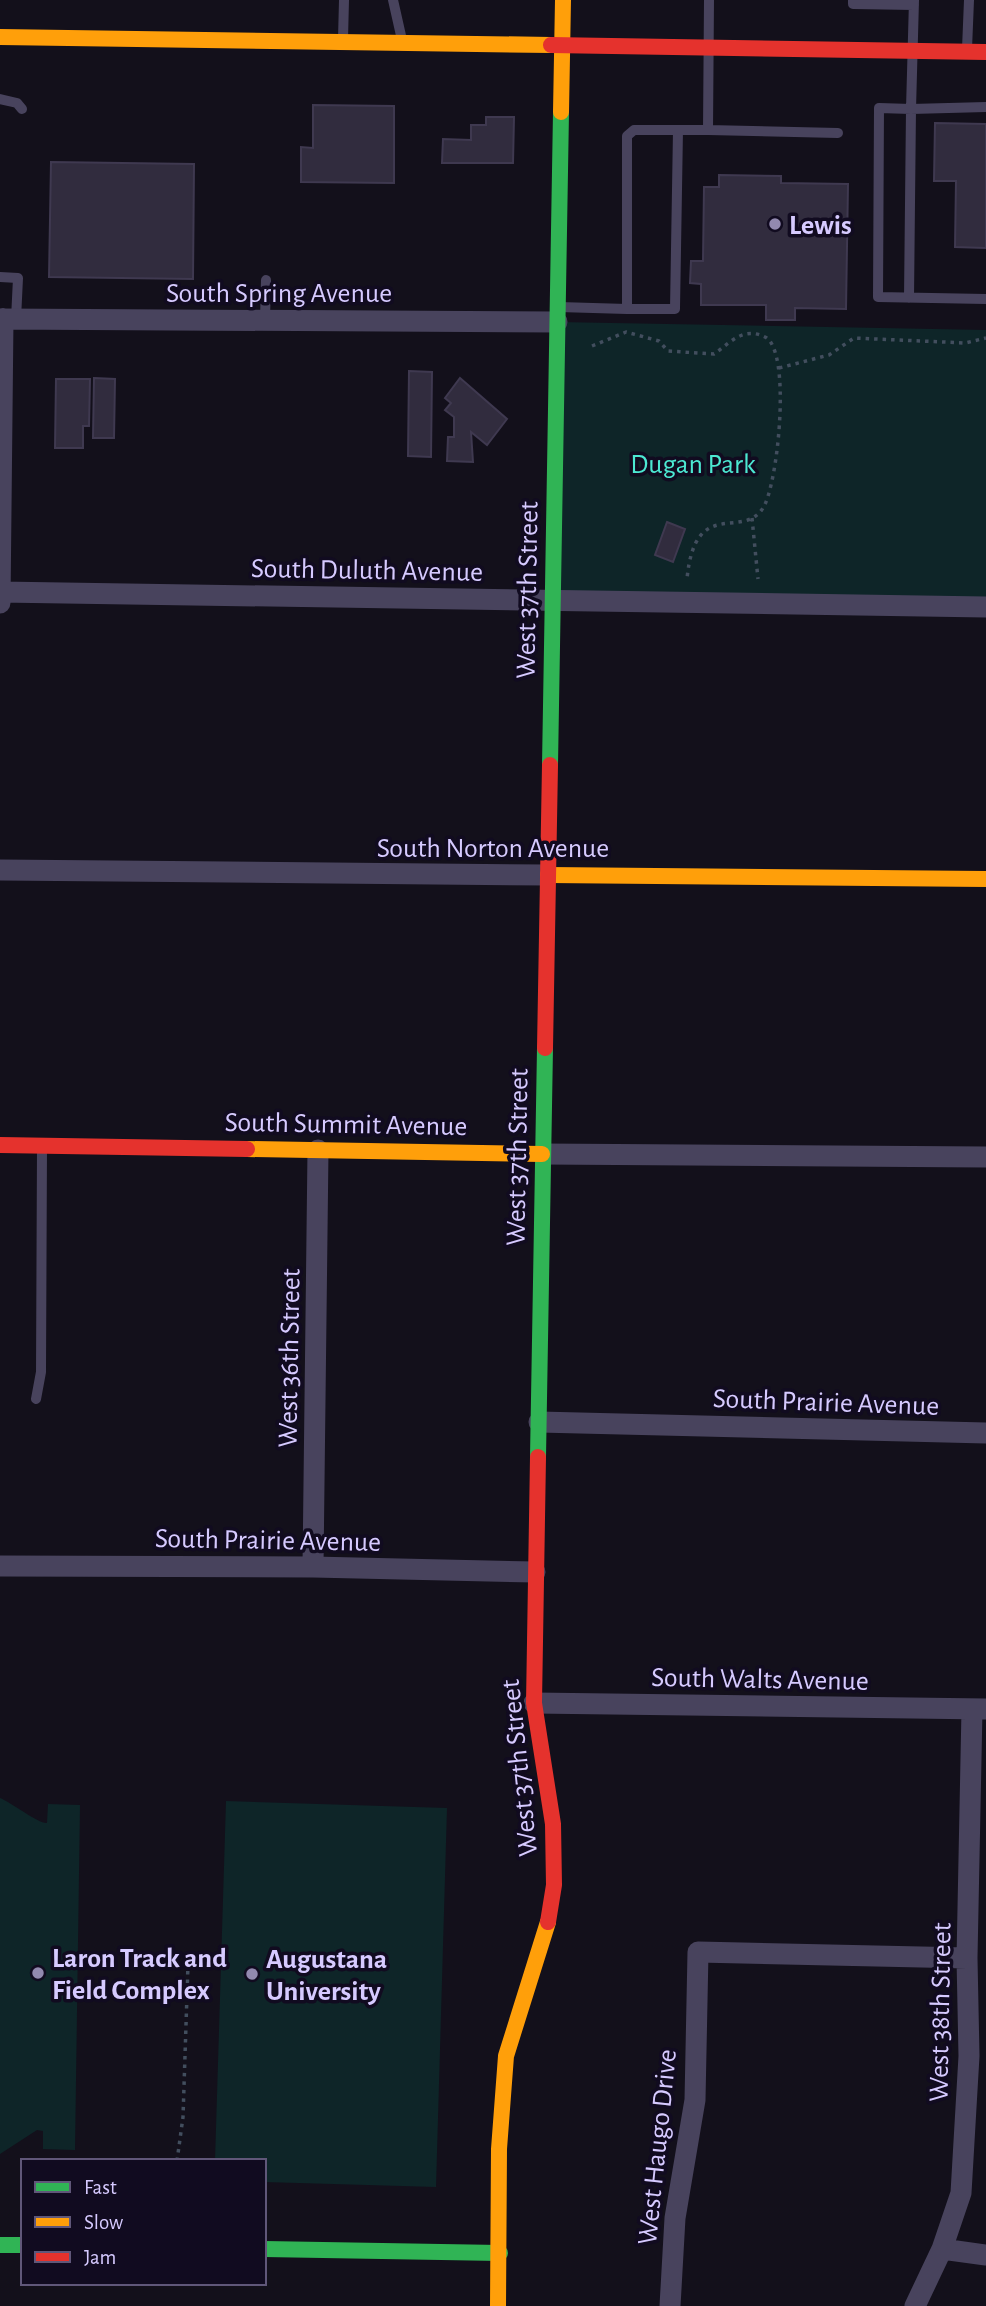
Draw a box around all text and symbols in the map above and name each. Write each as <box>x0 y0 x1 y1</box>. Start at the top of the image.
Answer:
place label: Lewis <box>789 212 852 240</box>
marker: Lewis <box>767 216 783 232</box>
street label: South Spring Avenue <box>166 280 392 308</box>
park label: Dugan Park <box>630 451 756 479</box>
street label: West 37th Street <box>512 501 544 679</box>
street label: South Duluth Avenue <box>251 555 483 587</box>
street label: South Norton Avenue <box>377 835 609 863</box>
street label: West 37th Street <box>502 1068 534 1246</box>
street label: South Summit Avenue <box>224 1109 467 1141</box>
street label: West 36th Street <box>274 1268 306 1448</box>
street label: South Prairie Avenue <box>712 1385 940 1421</box>
street label: South Prairie Avenue <box>155 1525 381 1557</box>
street label: South Walts Avenue <box>651 1664 869 1696</box>
street label: West 37th Street <box>497 1678 543 1858</box>
street label: West 38th Street <box>925 1922 957 2102</box>
place label: Laron Track and Field Complex <box>52 1945 227 2005</box>
place label: Augustana University <box>266 1946 387 2006</box>
marker: Laron Track and Field Complex <box>30 1965 46 1981</box>
marker: Augustana University <box>244 1966 260 1982</box>
street label: West Haugo Drive <box>634 2048 682 2246</box>
legend <box>21 2159 266 2285</box>
text: Fast <box>84 2177 117 2198</box>
text: Slow <box>84 2212 123 2233</box>
text: Jam <box>84 2247 116 2268</box>

